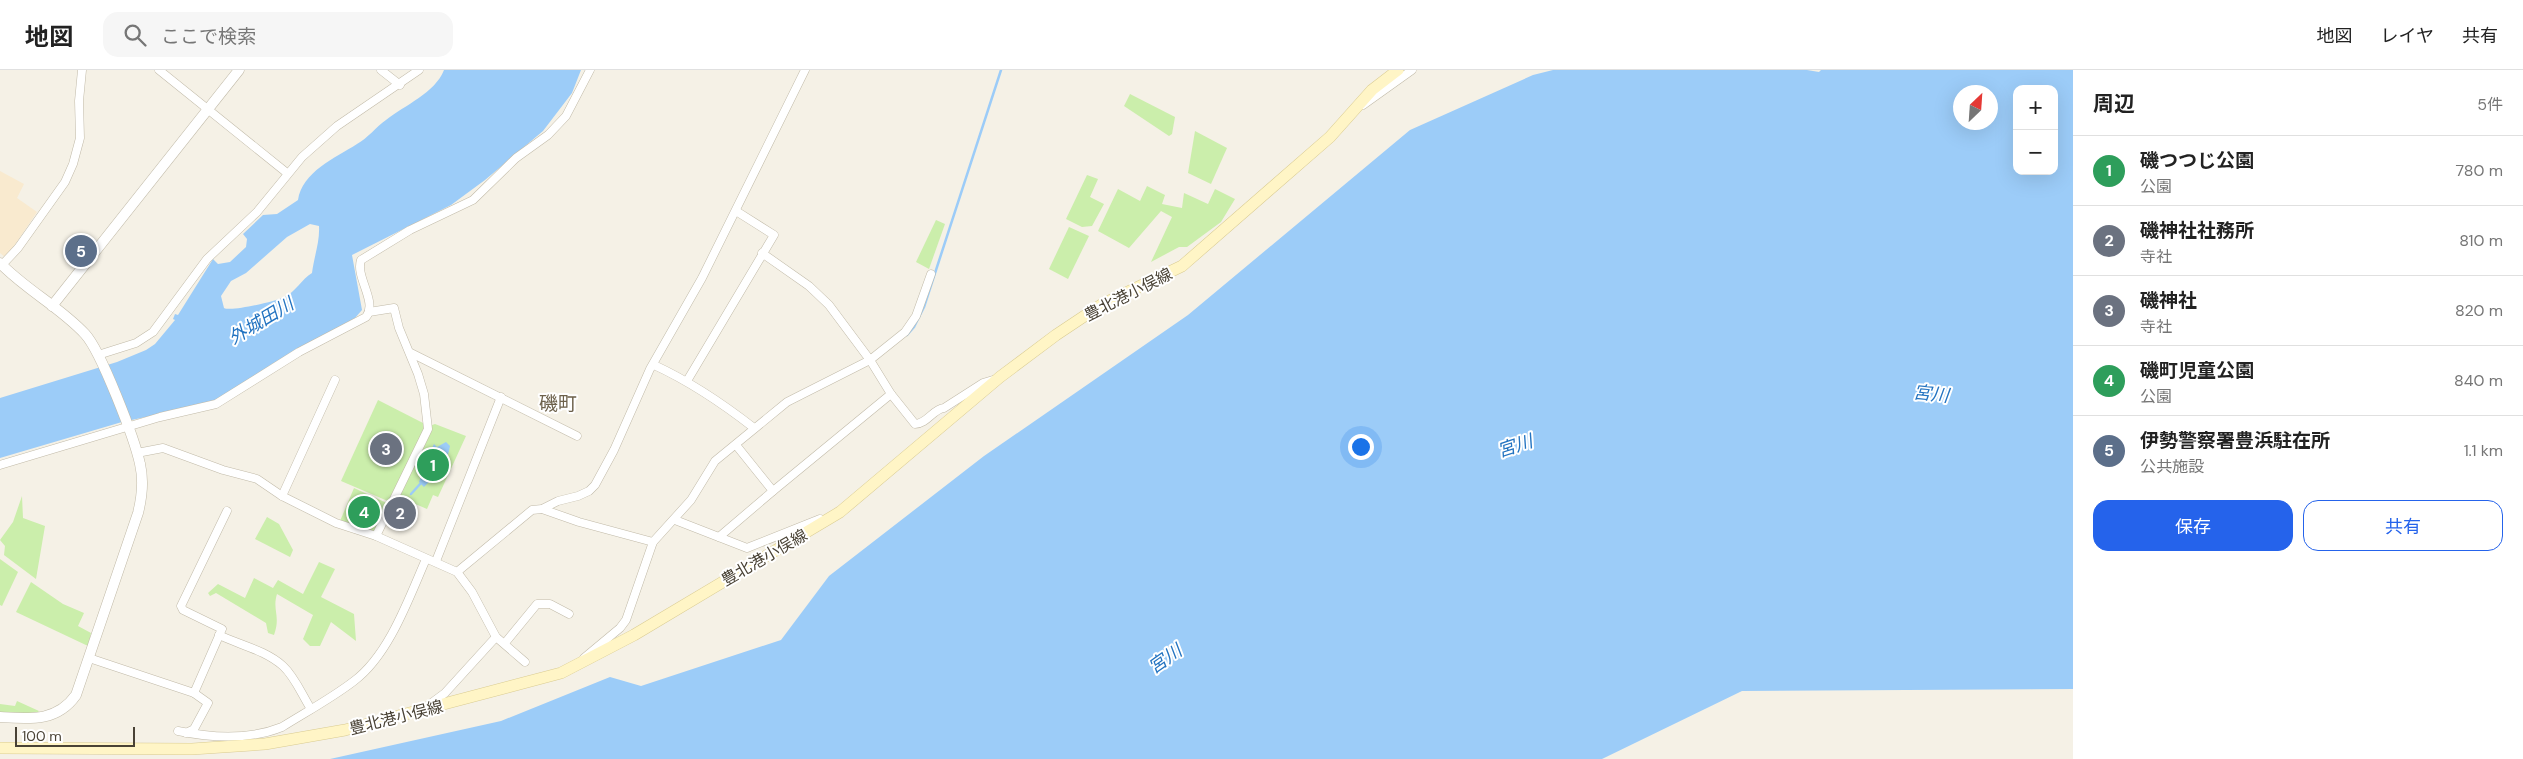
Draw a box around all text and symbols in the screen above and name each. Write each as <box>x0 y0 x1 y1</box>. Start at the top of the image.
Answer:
search box <box>103 12 453 57</box>
text: 地図 <box>25 21 73 52</box>
icon: search <box>121 21 149 49</box>
text: ここで検索 <box>161 24 256 49</box>
text: 地図 <box>2317 24 2353 48</box>
text: レイヤ <box>2381 24 2434 48</box>
text: 共有 <box>2462 24 2498 48</box>
north arrow <box>1953 85 1998 130</box>
map controls <box>2013 85 2058 175</box>
button: + <box>2013 85 2058 130</box>
text: 周辺 <box>2093 90 2135 118</box>
text: 5件 <box>2477 94 2503 115</box>
button: − <box>2013 130 2058 175</box>
text: 磯つつじ公園 <box>2140 148 2254 173</box>
text: 1 <box>2106 160 2112 181</box>
text: 780 m <box>2456 160 2503 181</box>
text: 公園 <box>2140 176 2172 197</box>
text: 磯神社社務所 <box>2140 218 2254 243</box>
text: 2 <box>2104 230 2114 251</box>
text: 810 m <box>2459 230 2503 251</box>
pin: 5 <box>65 232 97 270</box>
text: 寺社 <box>2140 246 2172 267</box>
street label: 豊北港小俣線 <box>1081 263 1176 326</box>
text: 磯神社 <box>2140 288 2197 313</box>
water label: 外城田川 <box>224 291 300 350</box>
text: 3 <box>2104 300 2114 321</box>
text: 820 m <box>2455 300 2503 321</box>
text: 寺社 <box>2140 316 2172 337</box>
text: 磯町児童公園 <box>2140 358 2254 383</box>
text: 4 <box>2104 370 2114 391</box>
text: 840 m <box>2454 370 2503 391</box>
water label: 宮川 <box>1912 380 1952 408</box>
text: 公園 <box>2140 386 2172 407</box>
district label: 磯町 <box>539 391 577 416</box>
water label: 宮川 <box>1494 428 1538 463</box>
text: 伊勢警察署豊浜駐在所 <box>2140 428 2330 453</box>
pin: 3 <box>370 430 402 468</box>
your location <box>1348 434 1374 460</box>
text: 5 <box>2104 440 2114 461</box>
text: 1.1 km <box>2464 440 2503 461</box>
pin: 1 <box>417 446 449 484</box>
text: 公共施設 <box>2140 456 2204 477</box>
pin: 4 <box>348 493 380 531</box>
pin: 2 <box>384 494 416 532</box>
button: 保存 <box>2093 500 2293 551</box>
button: 共有 <box>2303 500 2503 551</box>
street label: 豊北港小俣線 <box>717 524 811 591</box>
water label: 宮川 <box>1143 638 1188 679</box>
street label: 豊北港小俣線 <box>347 696 445 739</box>
scale bar <box>15 724 135 747</box>
text: 100 m <box>22 727 62 745</box>

